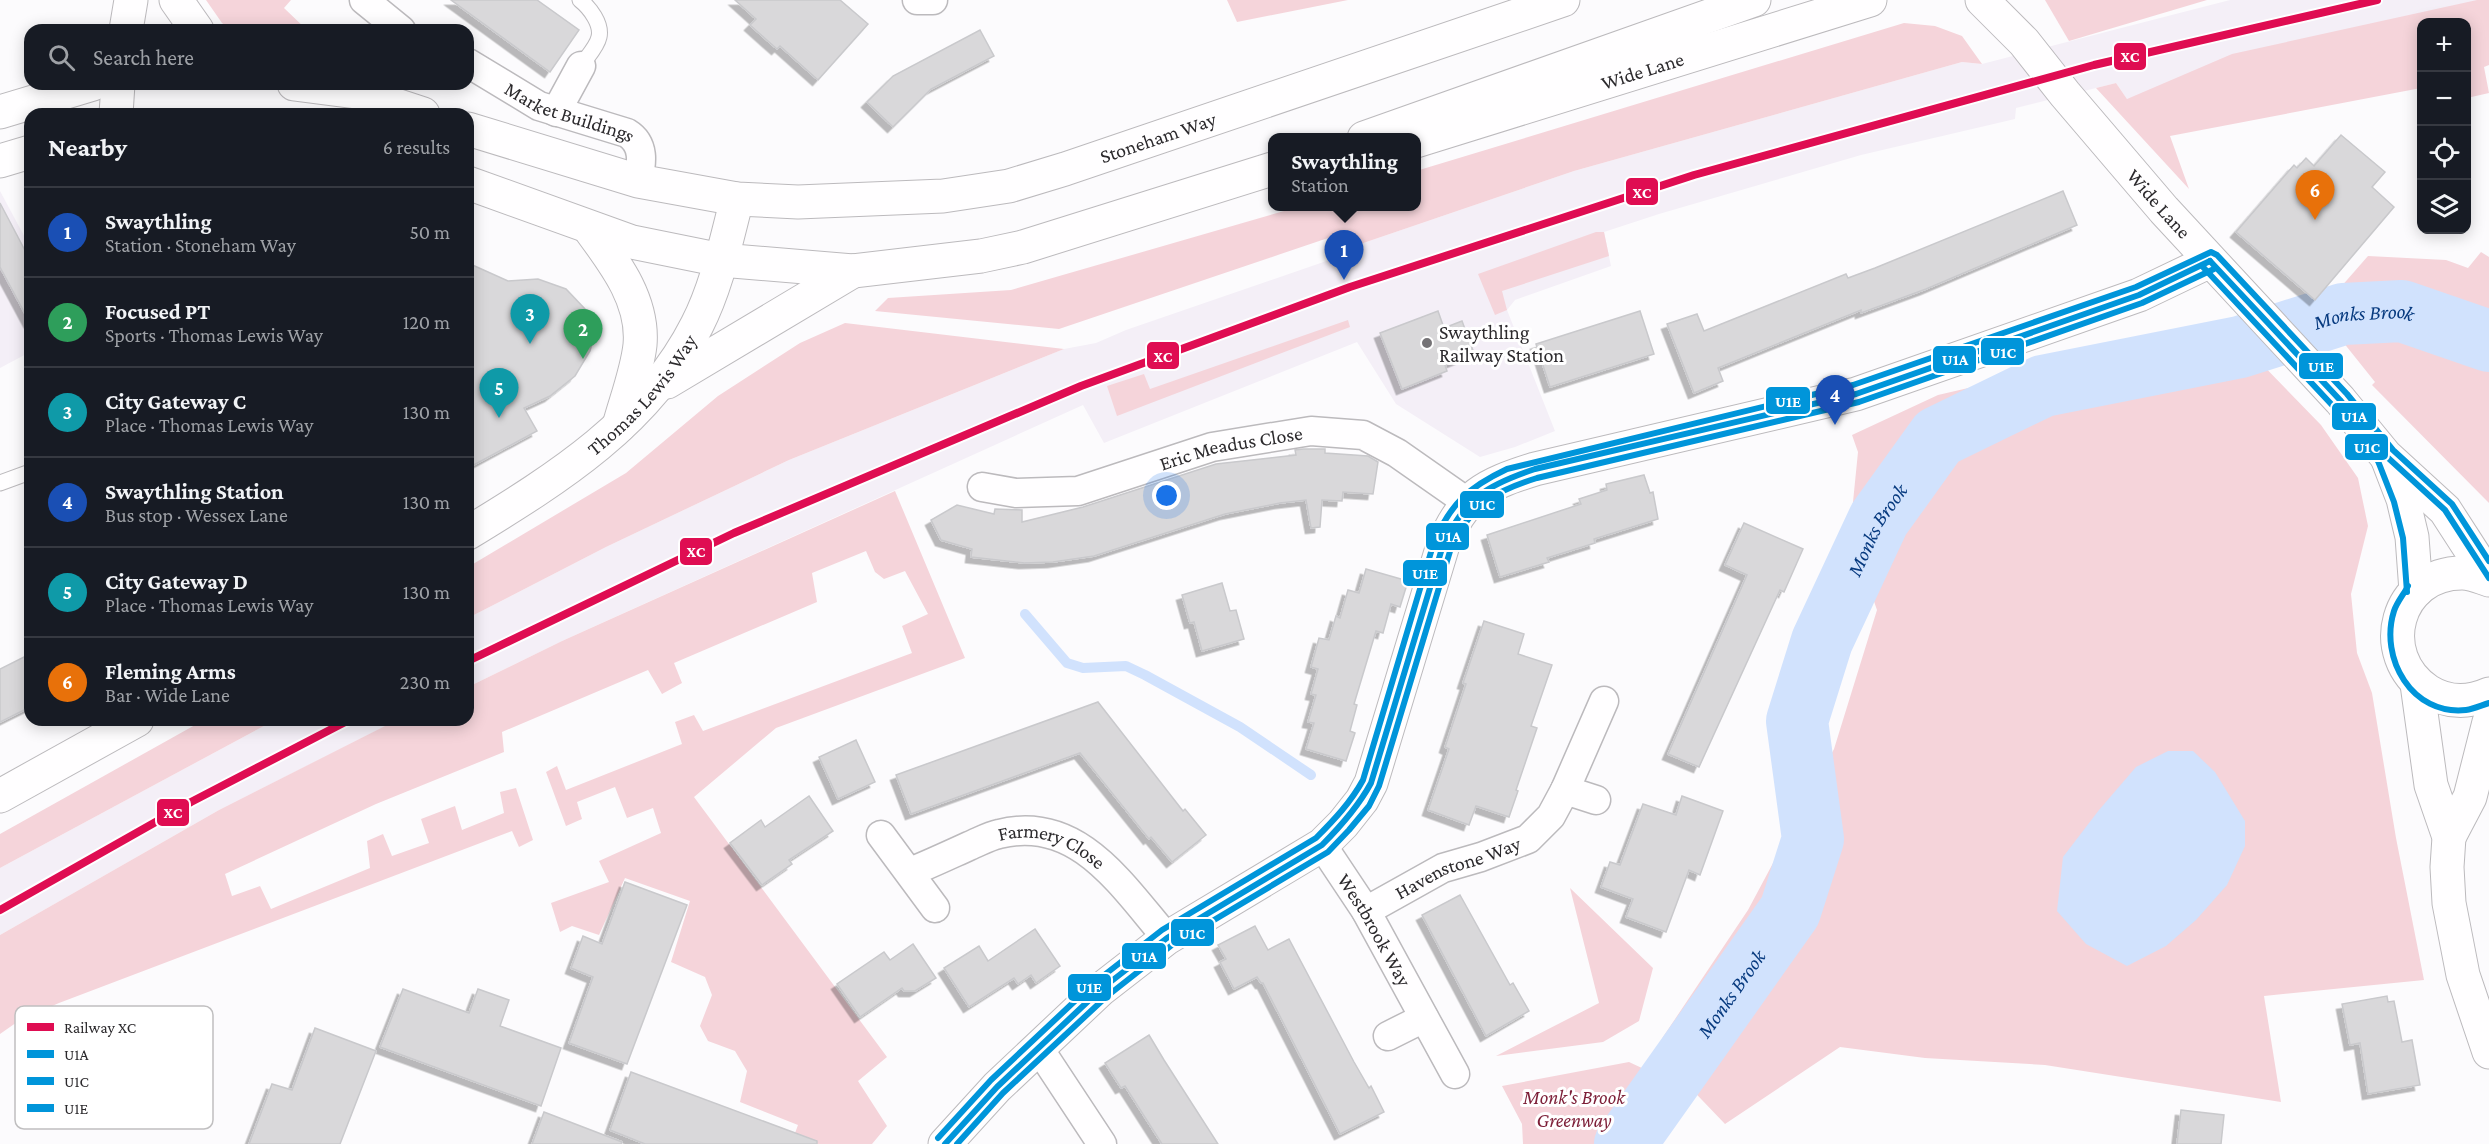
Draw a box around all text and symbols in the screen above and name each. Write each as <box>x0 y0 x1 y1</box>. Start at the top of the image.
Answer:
map controls <box>2417 18 2471 234</box>
button: + <box>2417 18 2471 72</box>
search box <box>24 24 474 90</box>
icon: search <box>45 41 78 74</box>
line badge: XC <box>2113 42 2147 71</box>
text: Search here <box>93 45 194 70</box>
street label: Wide Lane <box>1598 48 1686 94</box>
text: XC <box>2121 48 2140 65</box>
button: − <box>2417 72 2471 126</box>
street label: Market Buildings <box>501 77 640 146</box>
street label: Stoneham Way <box>1097 107 1220 167</box>
button: locate <box>2417 126 2471 180</box>
text: Nearby <box>48 133 127 162</box>
popup <box>1268 133 1421 211</box>
text: 6 results <box>383 136 450 158</box>
text: Swaythling <box>1291 149 1398 174</box>
street label: Wide Lane <box>2123 164 2196 243</box>
pin: 6 <box>2296 170 2334 220</box>
text: Station <box>1291 174 1349 196</box>
line badge: XC <box>1625 177 1659 206</box>
button: layers <box>2417 180 2471 234</box>
text: XC <box>1633 184 1652 201</box>
text: Swaythling <box>105 209 212 234</box>
text: 1 <box>64 221 71 243</box>
text: 50 m <box>409 221 450 243</box>
pin: 1 <box>1324 230 1364 280</box>
text: Station · Stoneham Way <box>105 234 296 256</box>
pin: 3 <box>510 294 550 344</box>
text: Focused PT <box>105 299 210 324</box>
water label: Monks Brook <box>2309 299 2419 335</box>
pin: 2 <box>564 310 602 359</box>
text: 2 <box>62 311 73 333</box>
text: 120 m <box>403 311 450 333</box>
place label: Swaythling Railway Station <box>1439 321 1564 367</box>
text: Sports · Thomas Lewis Way <box>105 324 323 346</box>
street label: Thomas Lewis Way <box>583 330 702 460</box>
marker: Swaythling Railway Station <box>1420 336 1434 350</box>
line badge: U1C <box>1980 337 2025 366</box>
line badge: XC <box>1146 341 1180 370</box>
text: U1C <box>1990 344 2017 361</box>
line badge: U1A <box>1932 345 1977 374</box>
text: XC <box>1154 348 1173 365</box>
text: U1A <box>1942 351 1969 368</box>
line badge: U1E <box>2298 352 2344 380</box>
text: U1E <box>2308 358 2334 375</box>
pin: 5 <box>480 368 518 418</box>
pin: 4 <box>1816 376 1854 425</box>
line badge: U1E <box>1765 386 1811 415</box>
text: City Gateway C <box>105 389 246 414</box>
text: U1E <box>1775 393 1801 410</box>
text: 3 <box>63 401 72 423</box>
text: 130 m <box>403 401 450 423</box>
line badge: U1A <box>2331 402 2377 431</box>
text: U1A <box>2341 408 2368 425</box>
text: Place · Thomas Lewis Way <box>105 414 313 436</box>
street label: Eric Meadus Close <box>1157 421 1304 475</box>
line badge: U1C <box>2344 433 2389 461</box>
text: U1C <box>2354 439 2381 456</box>
water label: Monks Brook <box>1842 478 1913 581</box>
text: Swaythling Station <box>105 479 284 504</box>
your location <box>1152 481 1181 510</box>
line badge: U1C <box>1459 490 1505 519</box>
text: 4 <box>62 491 73 513</box>
text: 130 m <box>403 491 450 513</box>
text: U1C <box>1469 496 1496 513</box>
text: Bus stop · Wessex Lane <box>105 504 288 526</box>
line badge: U1A <box>1425 522 1470 551</box>
text: U1A <box>1435 528 1462 545</box>
line badge: XC <box>679 537 713 566</box>
text: XC <box>687 543 706 560</box>
line badge: U1E <box>1402 559 1448 587</box>
text: U1E <box>1412 565 1438 582</box>
text: City Gateway D <box>105 569 248 594</box>
text: 5 <box>63 581 72 603</box>
text: 130 m <box>403 581 450 603</box>
text: Place · Thomas Lewis Way <box>105 594 313 616</box>
text: Fleming Arms <box>105 659 236 684</box>
text: 6 <box>62 671 73 693</box>
text: 230 m <box>400 671 450 693</box>
text: Bar · Wide Lane <box>105 684 230 706</box>
line badge: XC <box>156 798 190 827</box>
text: XC <box>164 804 183 821</box>
street label: Farmery Close <box>996 819 1110 873</box>
street label: Havenstone Way <box>1391 832 1525 904</box>
street label: Westbrook Way <box>1333 869 1416 991</box>
line badge: U1C <box>1170 918 1215 947</box>
text: U1C <box>1179 925 1206 942</box>
line badge: U1A <box>1121 942 1167 970</box>
water label: Monks Brook <box>1691 945 1771 1043</box>
text: U1A <box>1131 948 1158 965</box>
line badge: U1E <box>1067 973 1112 1002</box>
text: U1E <box>1076 979 1102 996</box>
legend <box>15 1006 213 1129</box>
text: Railway XC <box>64 1019 136 1037</box>
text: U1A <box>64 1046 90 1063</box>
text: U1C <box>64 1073 89 1090</box>
park label: Monk's Brook Greenway <box>1522 1086 1626 1132</box>
text: U1E <box>64 1100 89 1117</box>

